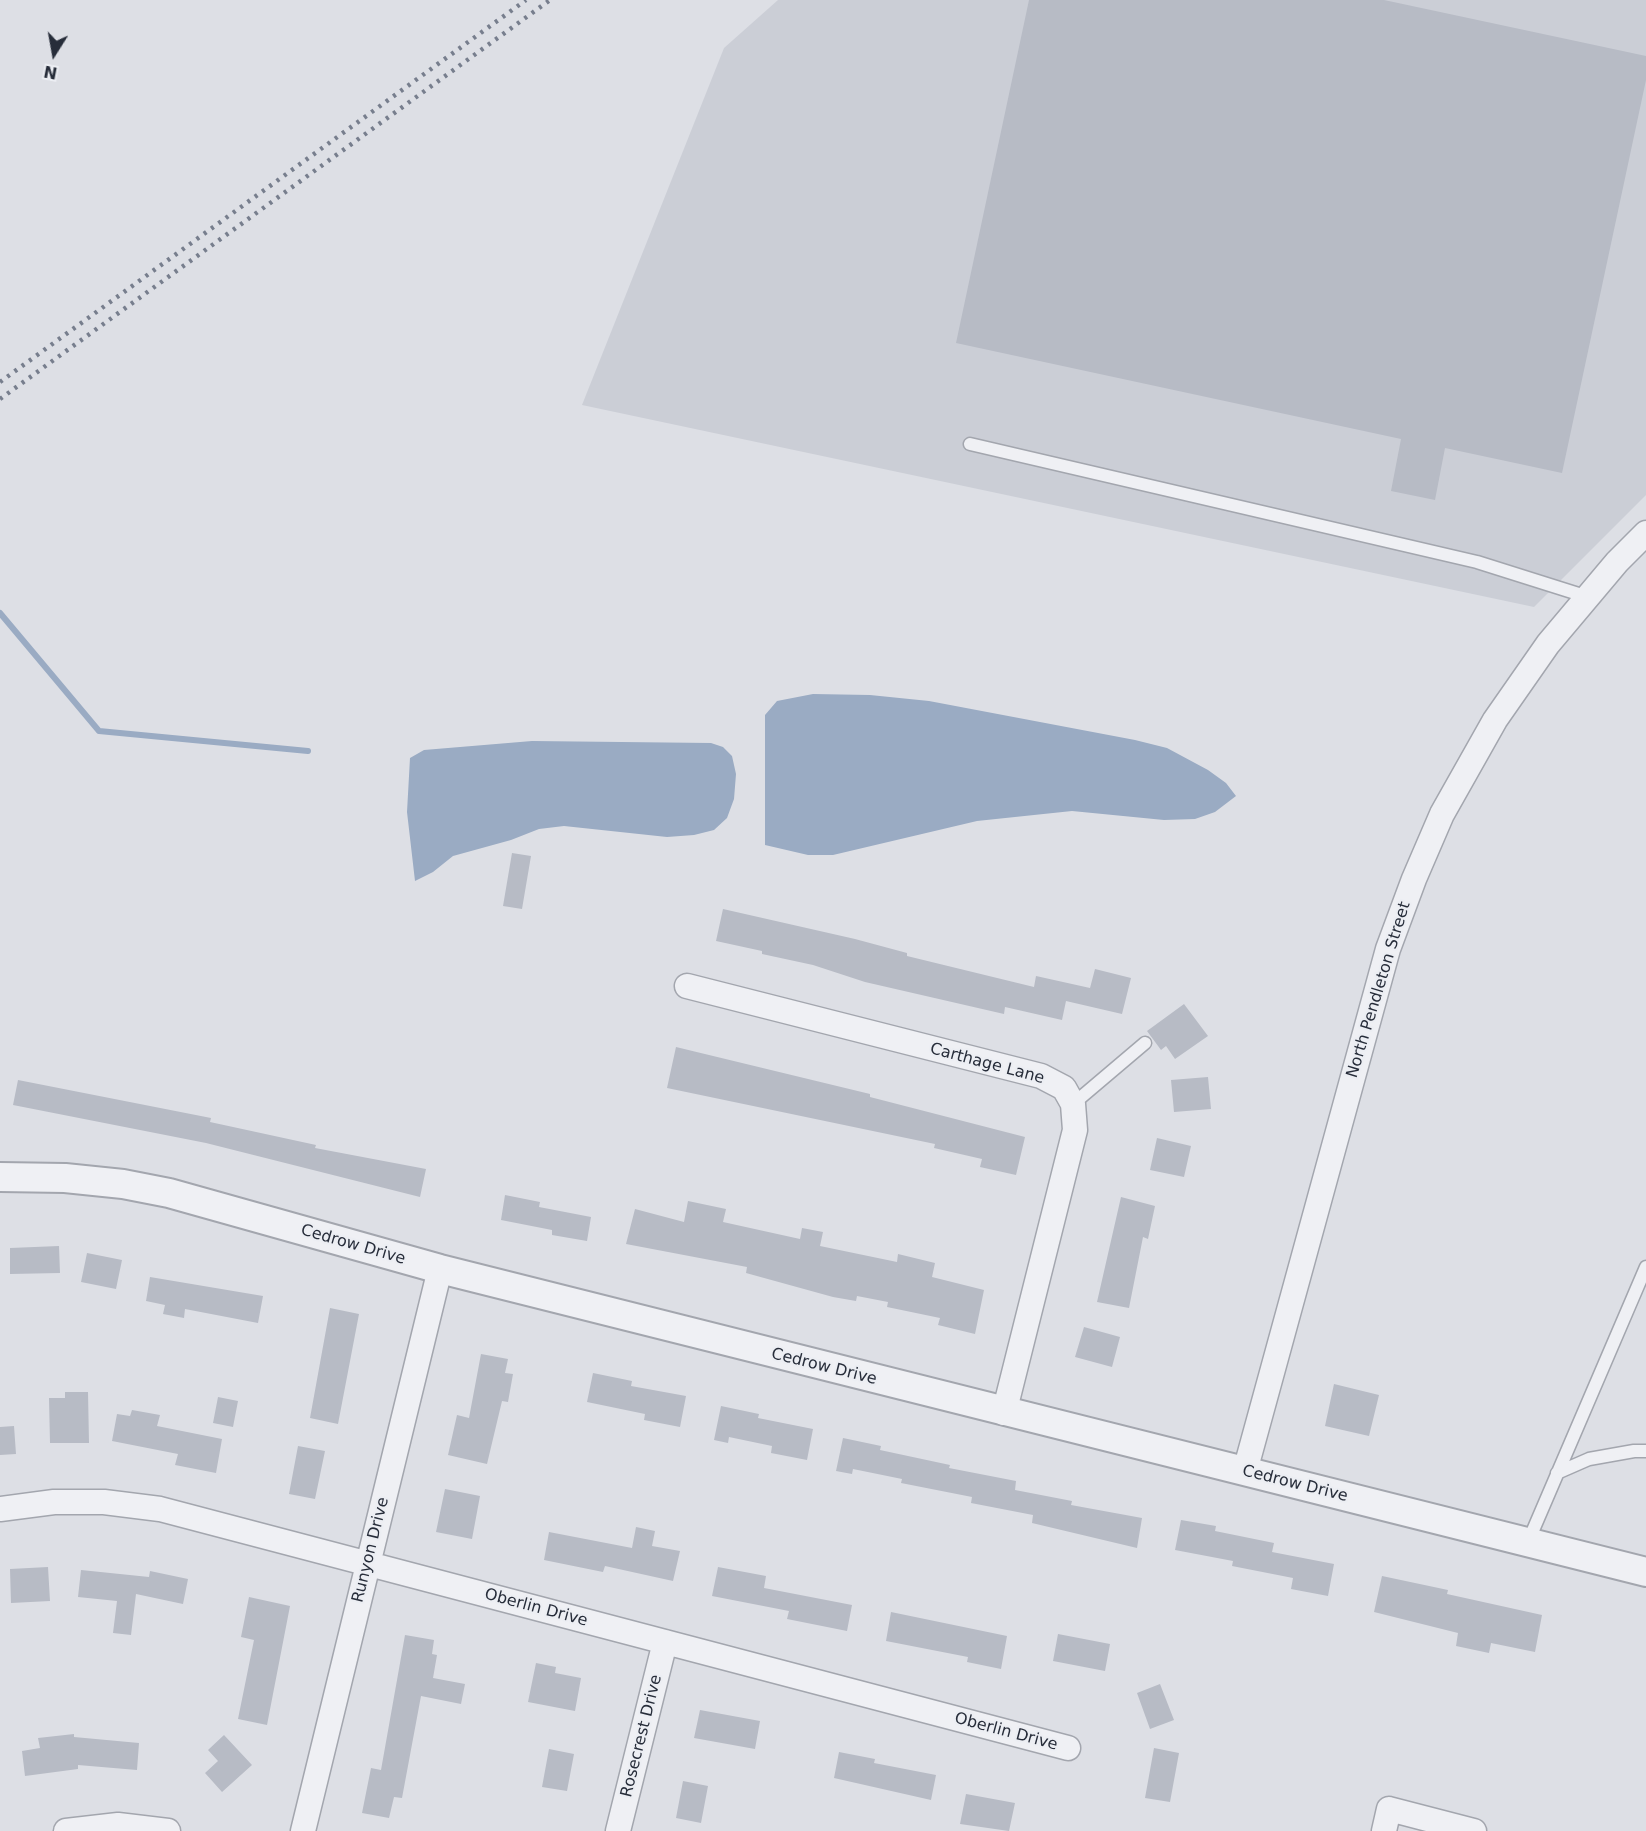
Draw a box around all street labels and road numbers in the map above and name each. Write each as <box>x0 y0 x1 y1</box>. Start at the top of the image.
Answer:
street label: North Pendleton Street <box>1343 900 1415 1080</box>
street label: Carthage Lane <box>928 1040 1046 1088</box>
street label: Cedrow Drive <box>298 1221 408 1269</box>
street label: Cedrow Drive <box>769 1345 879 1389</box>
street label: Cedrow Drive <box>1240 1462 1350 1506</box>
street label: Runyon Drive <box>349 1495 393 1605</box>
street label: Oberlin Drive <box>482 1585 590 1631</box>
street label: Rosecrest Drive <box>617 1673 667 1799</box>
street label: Oberlin Drive <box>952 1709 1060 1755</box>

